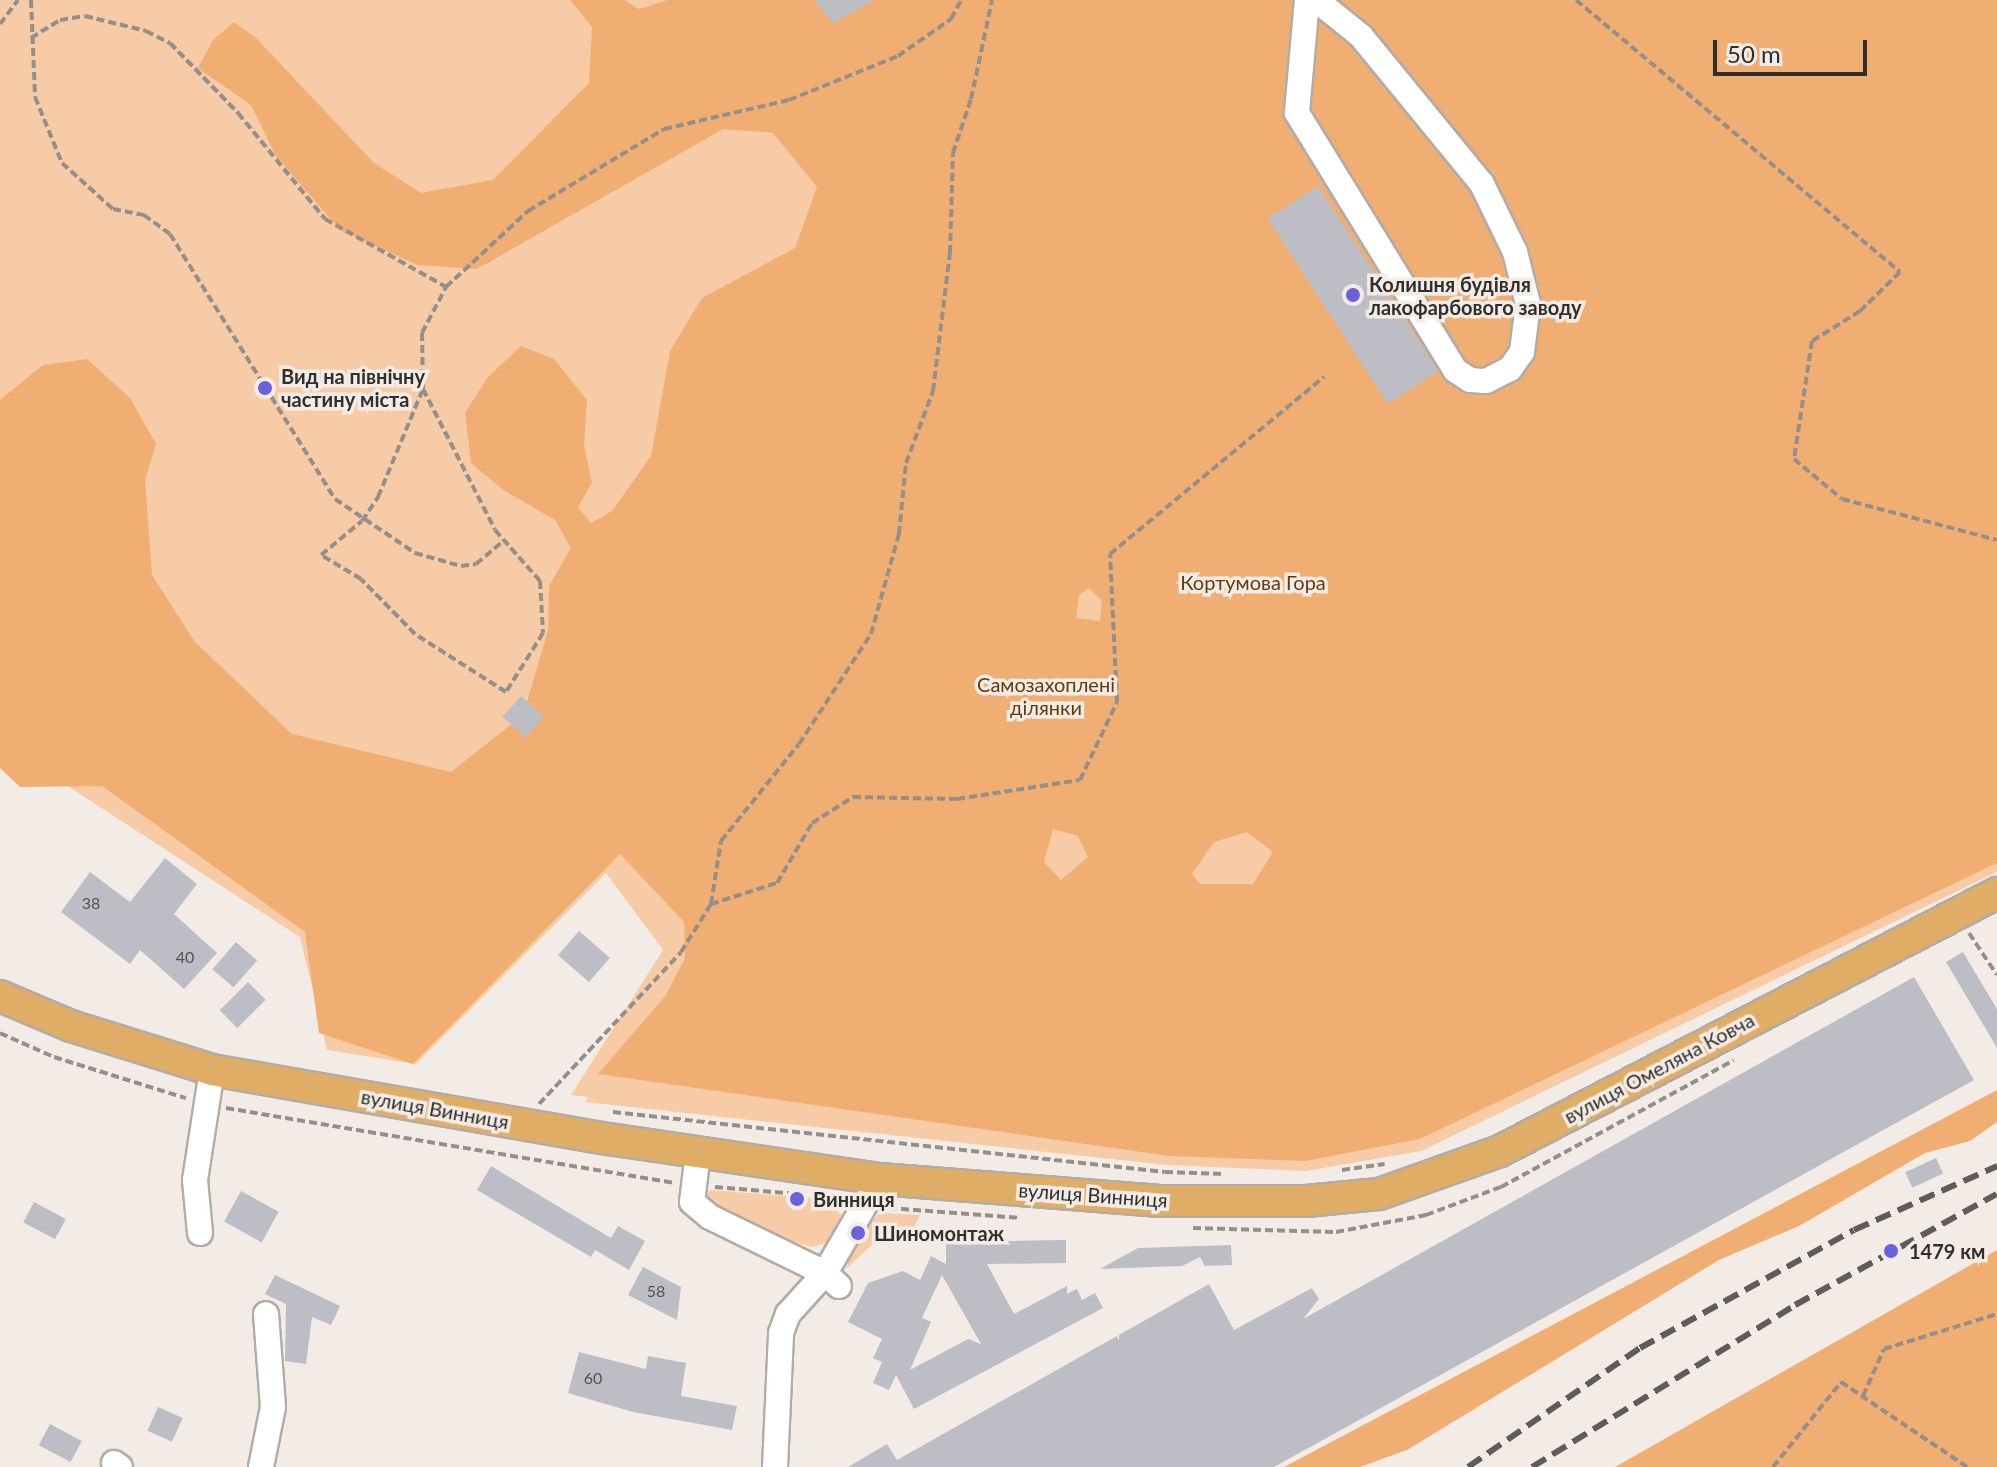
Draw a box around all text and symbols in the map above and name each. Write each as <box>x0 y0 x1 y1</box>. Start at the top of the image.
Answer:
scale bar <box>1717 24 1871 74</box>
text: 50 m <box>1727 39 1781 68</box>
place label: Колишня будівля лакофарбового заводу <box>1369 272 1582 319</box>
marker: Колишня будівля лакофарбового заводу <box>1344 286 1362 304</box>
place label: Вид на північну частину міста <box>281 364 425 411</box>
marker: Вид на північну частину міста <box>256 379 274 397</box>
park label: Кортумова Гора <box>1180 570 1326 594</box>
park label: Самозахоплені ділянки <box>977 673 1115 720</box>
house number: 38 <box>82 893 100 913</box>
house number: 40 <box>176 947 194 967</box>
street label: вулиця Омеляна Ковча <box>1560 1008 1758 1128</box>
street label: вулиця Винниця <box>359 1084 511 1134</box>
street label: вулиця Винниця <box>1018 1178 1168 1212</box>
place label: Винниця <box>813 1187 895 1211</box>
marker: Винниця <box>788 1190 806 1208</box>
place label: Шиномонтаж <box>874 1221 1004 1245</box>
marker: Шиномонтаж <box>849 1224 867 1242</box>
place label: 1479 км <box>1909 1239 1985 1263</box>
marker: 1479 км <box>1880 1240 1902 1262</box>
house number: 58 <box>647 1281 665 1301</box>
house number: 60 <box>584 1368 602 1388</box>

